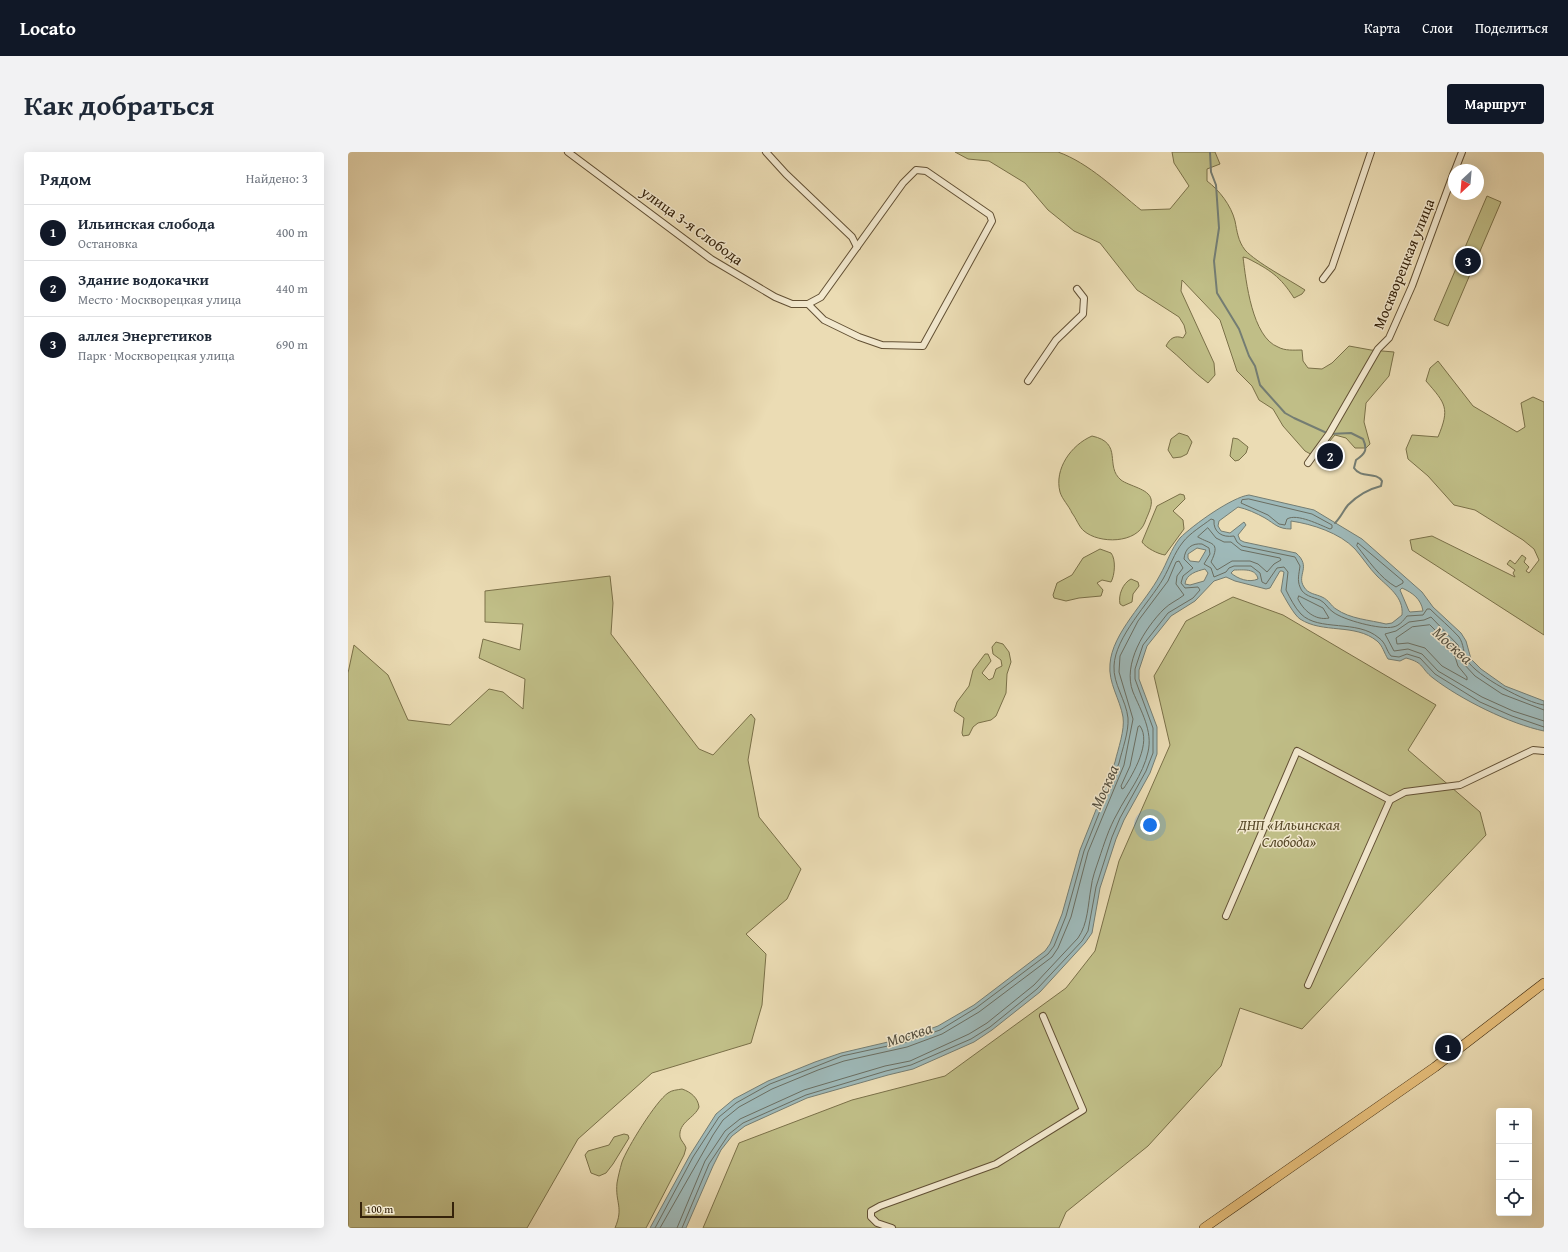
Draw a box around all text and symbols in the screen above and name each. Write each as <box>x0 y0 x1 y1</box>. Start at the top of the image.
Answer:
text: Locato <box>20 14 76 42</box>
text: Карта <box>1364 18 1400 38</box>
text: Слои <box>1422 18 1453 38</box>
text: Поделиться <box>1475 18 1548 38</box>
text: Как добраться <box>24 84 214 125</box>
button: Маршрут <box>1447 84 1544 124</box>
north arrow <box>1448 164 1484 200</box>
text: Рядом <box>40 166 91 191</box>
text: Найдено: 3 <box>246 169 308 188</box>
street label: улица 3-я Слобода <box>636 181 748 270</box>
street label: Москворецкая улица <box>1368 195 1440 332</box>
text: Ильинская слобода <box>78 213 215 234</box>
text: 1 <box>50 223 56 242</box>
text: 400 m <box>276 223 308 242</box>
text: Остановка <box>78 234 138 253</box>
pin: 3 <box>1455 246 1481 276</box>
text: Здание водокачки <box>78 269 209 290</box>
text: 2 <box>50 279 56 298</box>
text: 440 m <box>276 279 308 298</box>
text: Место · Москворецкая улица <box>78 290 241 309</box>
text: аллея Энергетиков <box>78 325 212 346</box>
text: 3 <box>50 335 56 354</box>
text: 690 m <box>276 335 308 354</box>
text: Парк · Москворецкая улица <box>78 346 235 365</box>
pin: 2 <box>1317 441 1343 471</box>
water label: Москва <box>1428 620 1479 670</box>
water label: Москва <box>1084 760 1125 813</box>
park label: ДНП «Ильинская Слобода» <box>1237 814 1341 852</box>
your location <box>1140 815 1160 835</box>
water label: Москва <box>883 1015 936 1053</box>
pin: 1 <box>1435 1033 1461 1063</box>
map controls <box>1496 1108 1532 1216</box>
button: + <box>1496 1108 1532 1144</box>
button: − <box>1496 1144 1532 1180</box>
button: locate <box>1496 1180 1532 1216</box>
scale bar <box>360 1200 454 1219</box>
text: 100 m <box>366 1201 393 1217</box>

